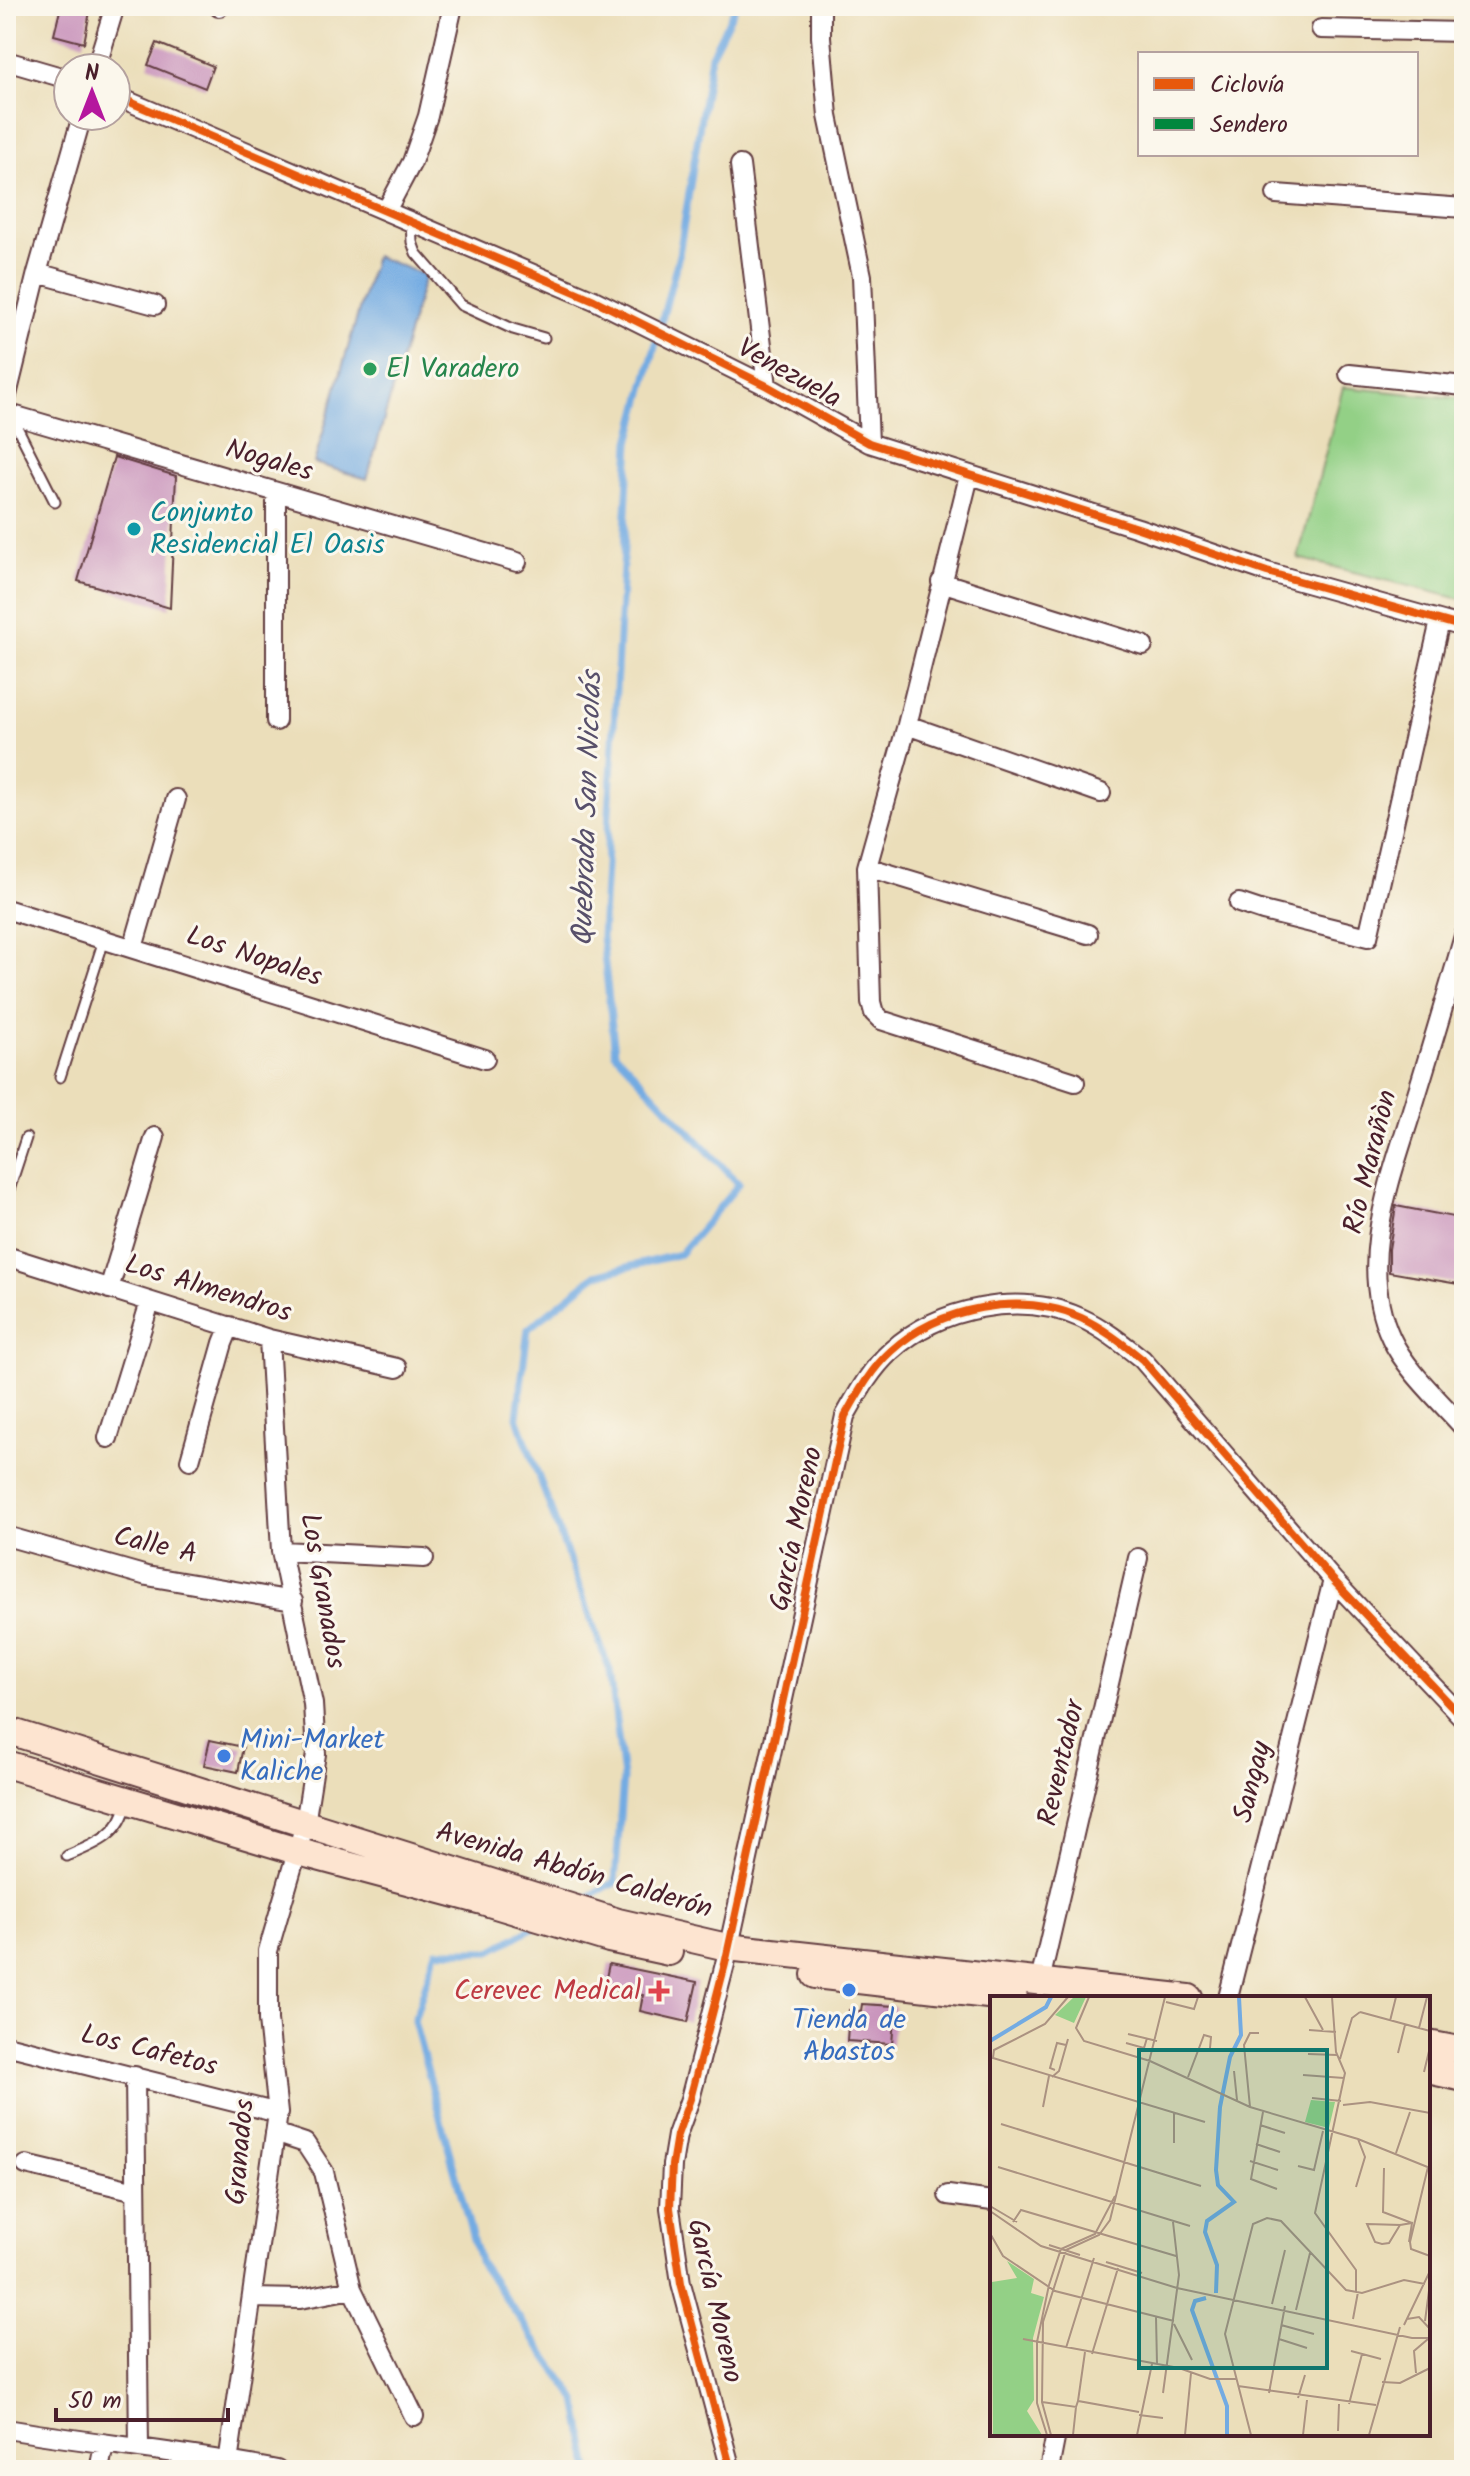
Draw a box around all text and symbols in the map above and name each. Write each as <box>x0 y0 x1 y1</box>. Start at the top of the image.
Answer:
north arrow <box>52 52 132 132</box>
legend <box>1138 52 1418 156</box>
text: N <box>85 57 99 92</box>
text: Ciclovía <box>1210 66 1285 105</box>
text: Sendero <box>1210 106 1288 145</box>
street label: Venezuela <box>728 327 850 421</box>
place label: El Varadero <box>386 347 519 392</box>
marker: El Varadero <box>361 360 379 378</box>
street label: Nogales <box>220 427 318 495</box>
place label: Conjunto Residencial El Oasis <box>150 491 385 568</box>
marker: Conjunto Residencial El Oasis <box>125 520 143 538</box>
water label: Quebrada San Nicolás <box>559 668 617 947</box>
street label: Los Nopales <box>180 914 328 1000</box>
street label: Río Marañòn <box>1331 1085 1411 1239</box>
street label: Los Almendros <box>119 1242 297 1336</box>
street label: García Moreno <box>758 1443 836 1615</box>
street label: Los Granados <box>286 1510 358 1672</box>
street label: Calle A <box>109 1515 201 1577</box>
street label: Reventador <box>1026 1694 1099 1831</box>
place label: Mini-Market Kaliche <box>240 1718 385 1795</box>
street label: Sangay <box>1221 1736 1285 1827</box>
marker: Mini-Market Kaliche <box>215 1747 233 1765</box>
street label: Avenida Abdón Calderón <box>430 1810 718 1932</box>
place label: Cerevec Medical <box>454 1969 641 2014</box>
marker: Cerevec Medical <box>648 1980 670 2002</box>
marker: Tienda de Abastos <box>840 1981 858 1999</box>
inset map <box>990 1996 1430 2436</box>
place label: Tienda de Abastos <box>792 1998 906 2075</box>
street label: Los Cafetos <box>76 2012 222 2090</box>
street label: Granados <box>214 2097 268 2207</box>
street label: García Moreno <box>673 2214 755 2388</box>
scale bar <box>56 2372 228 2422</box>
text: 50 m <box>68 2382 122 2421</box>

